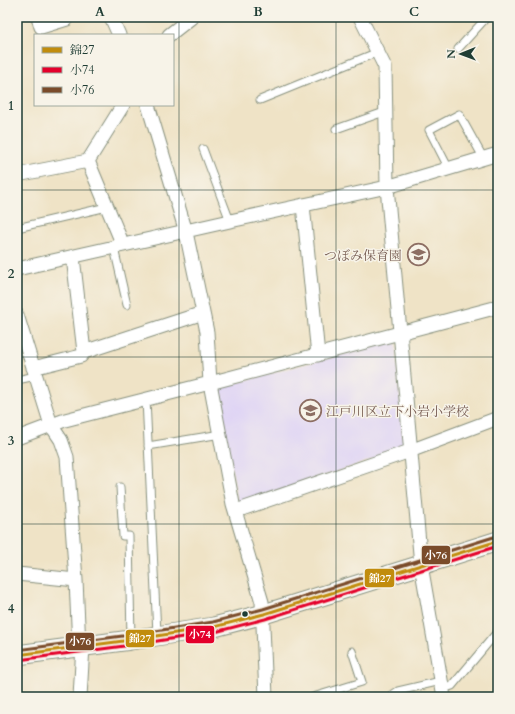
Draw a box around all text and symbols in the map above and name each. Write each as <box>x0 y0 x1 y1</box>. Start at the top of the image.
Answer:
text: A <box>95 3 105 21</box>
text: B <box>253 3 263 21</box>
text: C <box>409 3 419 21</box>
legend <box>34 34 174 106</box>
north arrow <box>441 34 481 74</box>
text: 錦27 <box>69 42 94 58</box>
text: N <box>444 49 459 59</box>
text: 小74 <box>70 62 94 78</box>
text: 小76 <box>70 82 94 98</box>
text: 1 <box>8 97 14 115</box>
school or university icon: つぼみ保育園 <box>405 242 431 268</box>
place label: つぼみ保育園 <box>324 247 402 265</box>
text: 2 <box>8 265 15 283</box>
school or university icon: 江戸川区立下小岩小学校 <box>298 398 324 424</box>
place label: 江戸川区立下小岩小学校 <box>326 403 469 421</box>
text: 3 <box>8 432 15 450</box>
line badge: 小76 <box>421 545 451 565</box>
text: 小76 <box>425 548 447 563</box>
line badge: 錦27 <box>364 568 395 588</box>
text: 錦27 <box>369 571 391 586</box>
text: 4 <box>8 600 15 618</box>
unlabelled marker <box>240 609 250 619</box>
line badge: 小74 <box>185 625 215 644</box>
text: 小74 <box>189 627 211 642</box>
line badge: 錦27 <box>125 629 155 648</box>
text: 錦27 <box>129 631 151 646</box>
line badge: 小76 <box>65 632 95 651</box>
text: 小76 <box>69 634 91 649</box>

